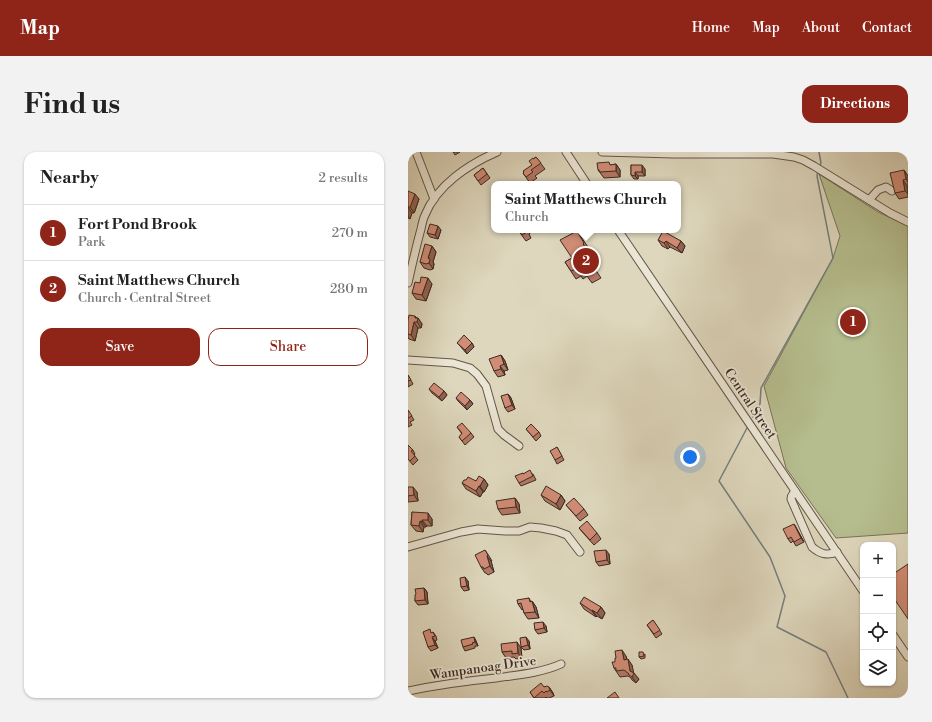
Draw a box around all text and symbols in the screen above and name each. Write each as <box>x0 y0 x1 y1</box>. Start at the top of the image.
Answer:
text: Map <box>20 16 60 40</box>
text: Home <box>692 19 730 37</box>
text: Map <box>752 19 780 37</box>
text: About <box>802 19 840 37</box>
text: Contact <box>862 19 912 37</box>
button: Directions <box>802 85 908 123</box>
text: Find us <box>24 87 120 122</box>
text: Nearby <box>40 167 99 189</box>
text: 2 results <box>319 170 368 186</box>
popup <box>491 181 681 233</box>
text: Saint Matthews Church <box>505 190 667 209</box>
text: Church <box>505 209 549 225</box>
text: Fort Pond Brook <box>78 215 197 234</box>
text: 1 <box>50 225 56 241</box>
text: 270 m <box>332 225 368 241</box>
text: Park <box>78 234 105 250</box>
pin: 2 <box>573 246 599 276</box>
text: Saint Matthews Church <box>78 271 240 290</box>
text: 2 <box>49 281 57 297</box>
text: 280 m <box>330 281 368 297</box>
text: Church · Central Street <box>78 290 211 306</box>
pin: 1 <box>840 307 866 337</box>
button: Save <box>40 328 200 366</box>
button: Share <box>208 328 368 366</box>
street label: Central Street <box>721 365 780 442</box>
your location <box>680 447 700 467</box>
map controls <box>860 542 896 686</box>
button: + <box>860 542 896 578</box>
button: − <box>860 578 896 614</box>
button: locate <box>860 614 896 650</box>
button: layers <box>860 650 896 686</box>
street label: Wampanoag Drive <box>428 653 538 684</box>

